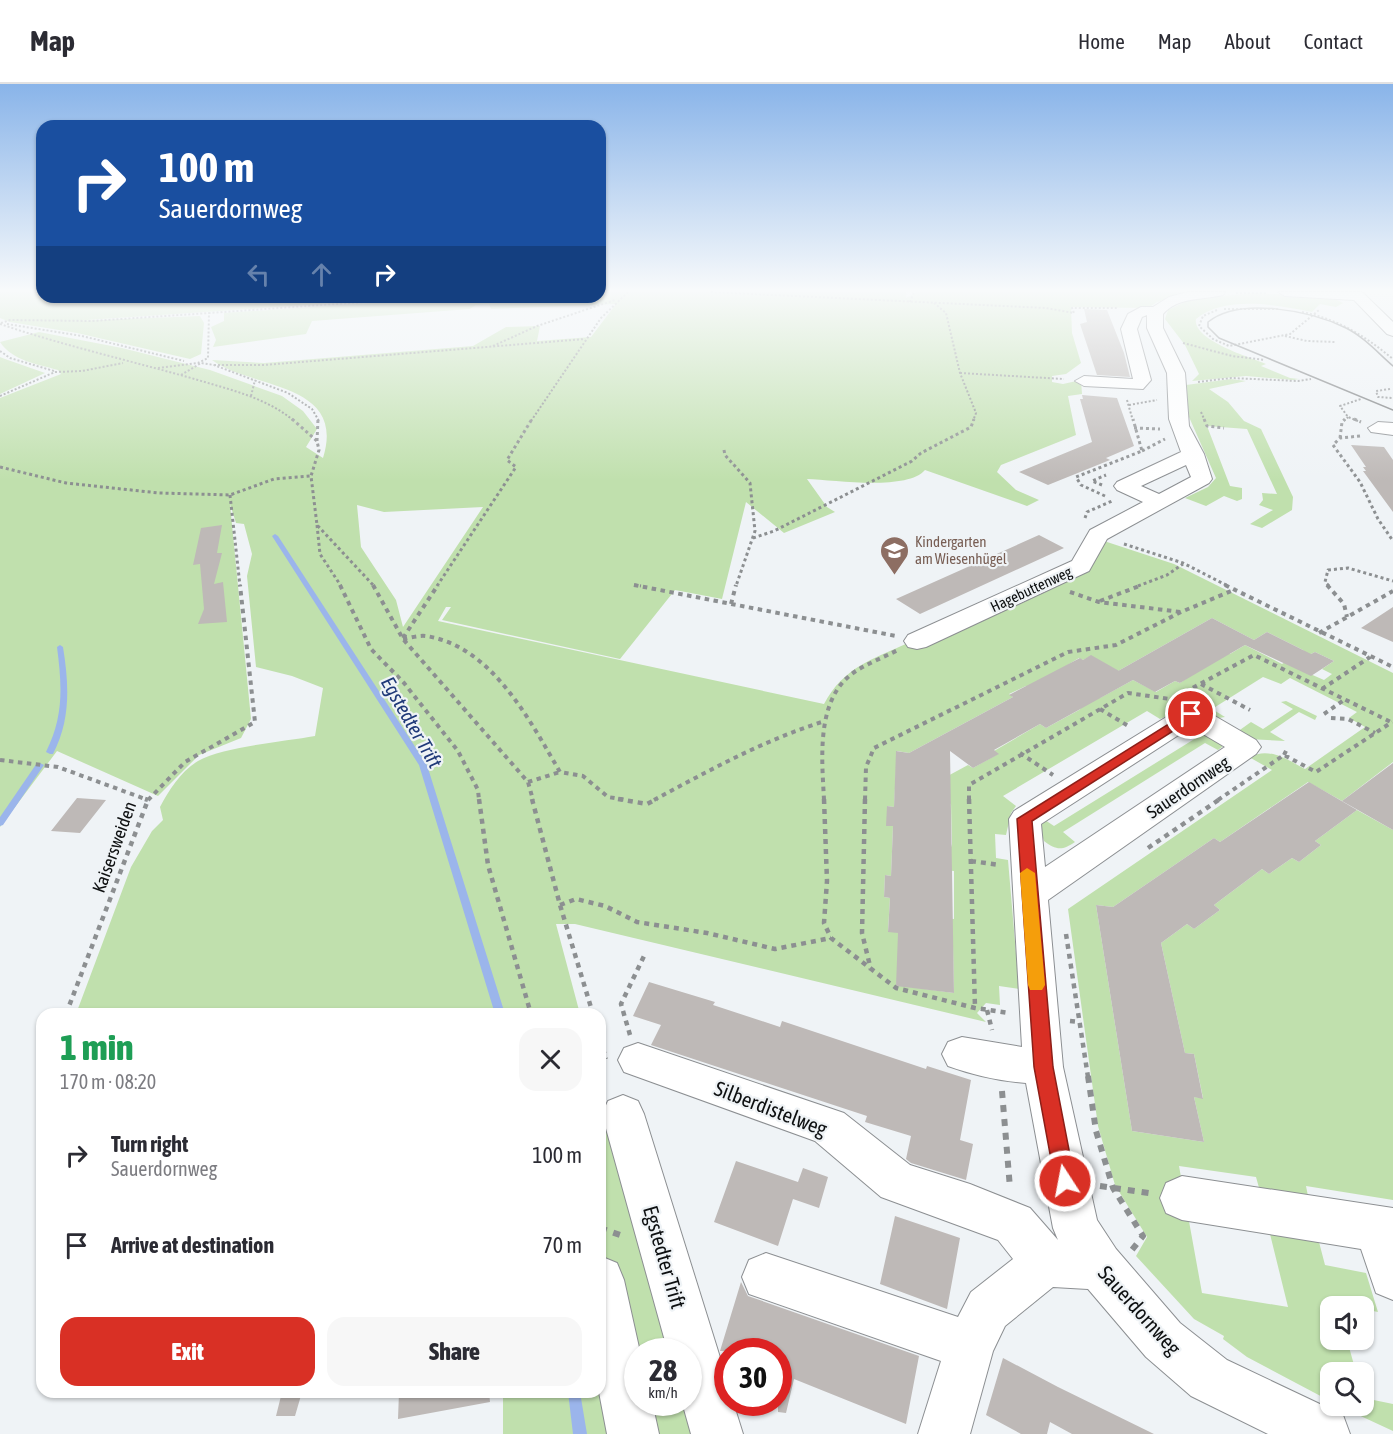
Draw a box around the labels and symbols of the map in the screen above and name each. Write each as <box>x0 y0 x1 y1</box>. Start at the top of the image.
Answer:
place label: Kindergarten am Wiesenhügel <box>915 533 1007 567</box>
school or university icon: Kindergarten am Wiesenhügel <box>878 534 910 576</box>
street label: Hagebuttenweg <box>988 563 1075 615</box>
water label: Egstedter Trift <box>377 672 447 772</box>
pin <box>1165 688 1216 739</box>
street label: Sauerdornweg <box>1142 751 1234 822</box>
street label: Kaisersweiden <box>88 799 140 895</box>
street label: Silberdistelweg <box>711 1076 831 1140</box>
position arrow <box>1033 1149 1097 1213</box>
street label: Egstedter Trift <box>639 1203 691 1311</box>
street label: Sauerdornweg <box>1094 1261 1186 1359</box>
speed limit sign: 30 <box>714 1338 792 1416</box>

